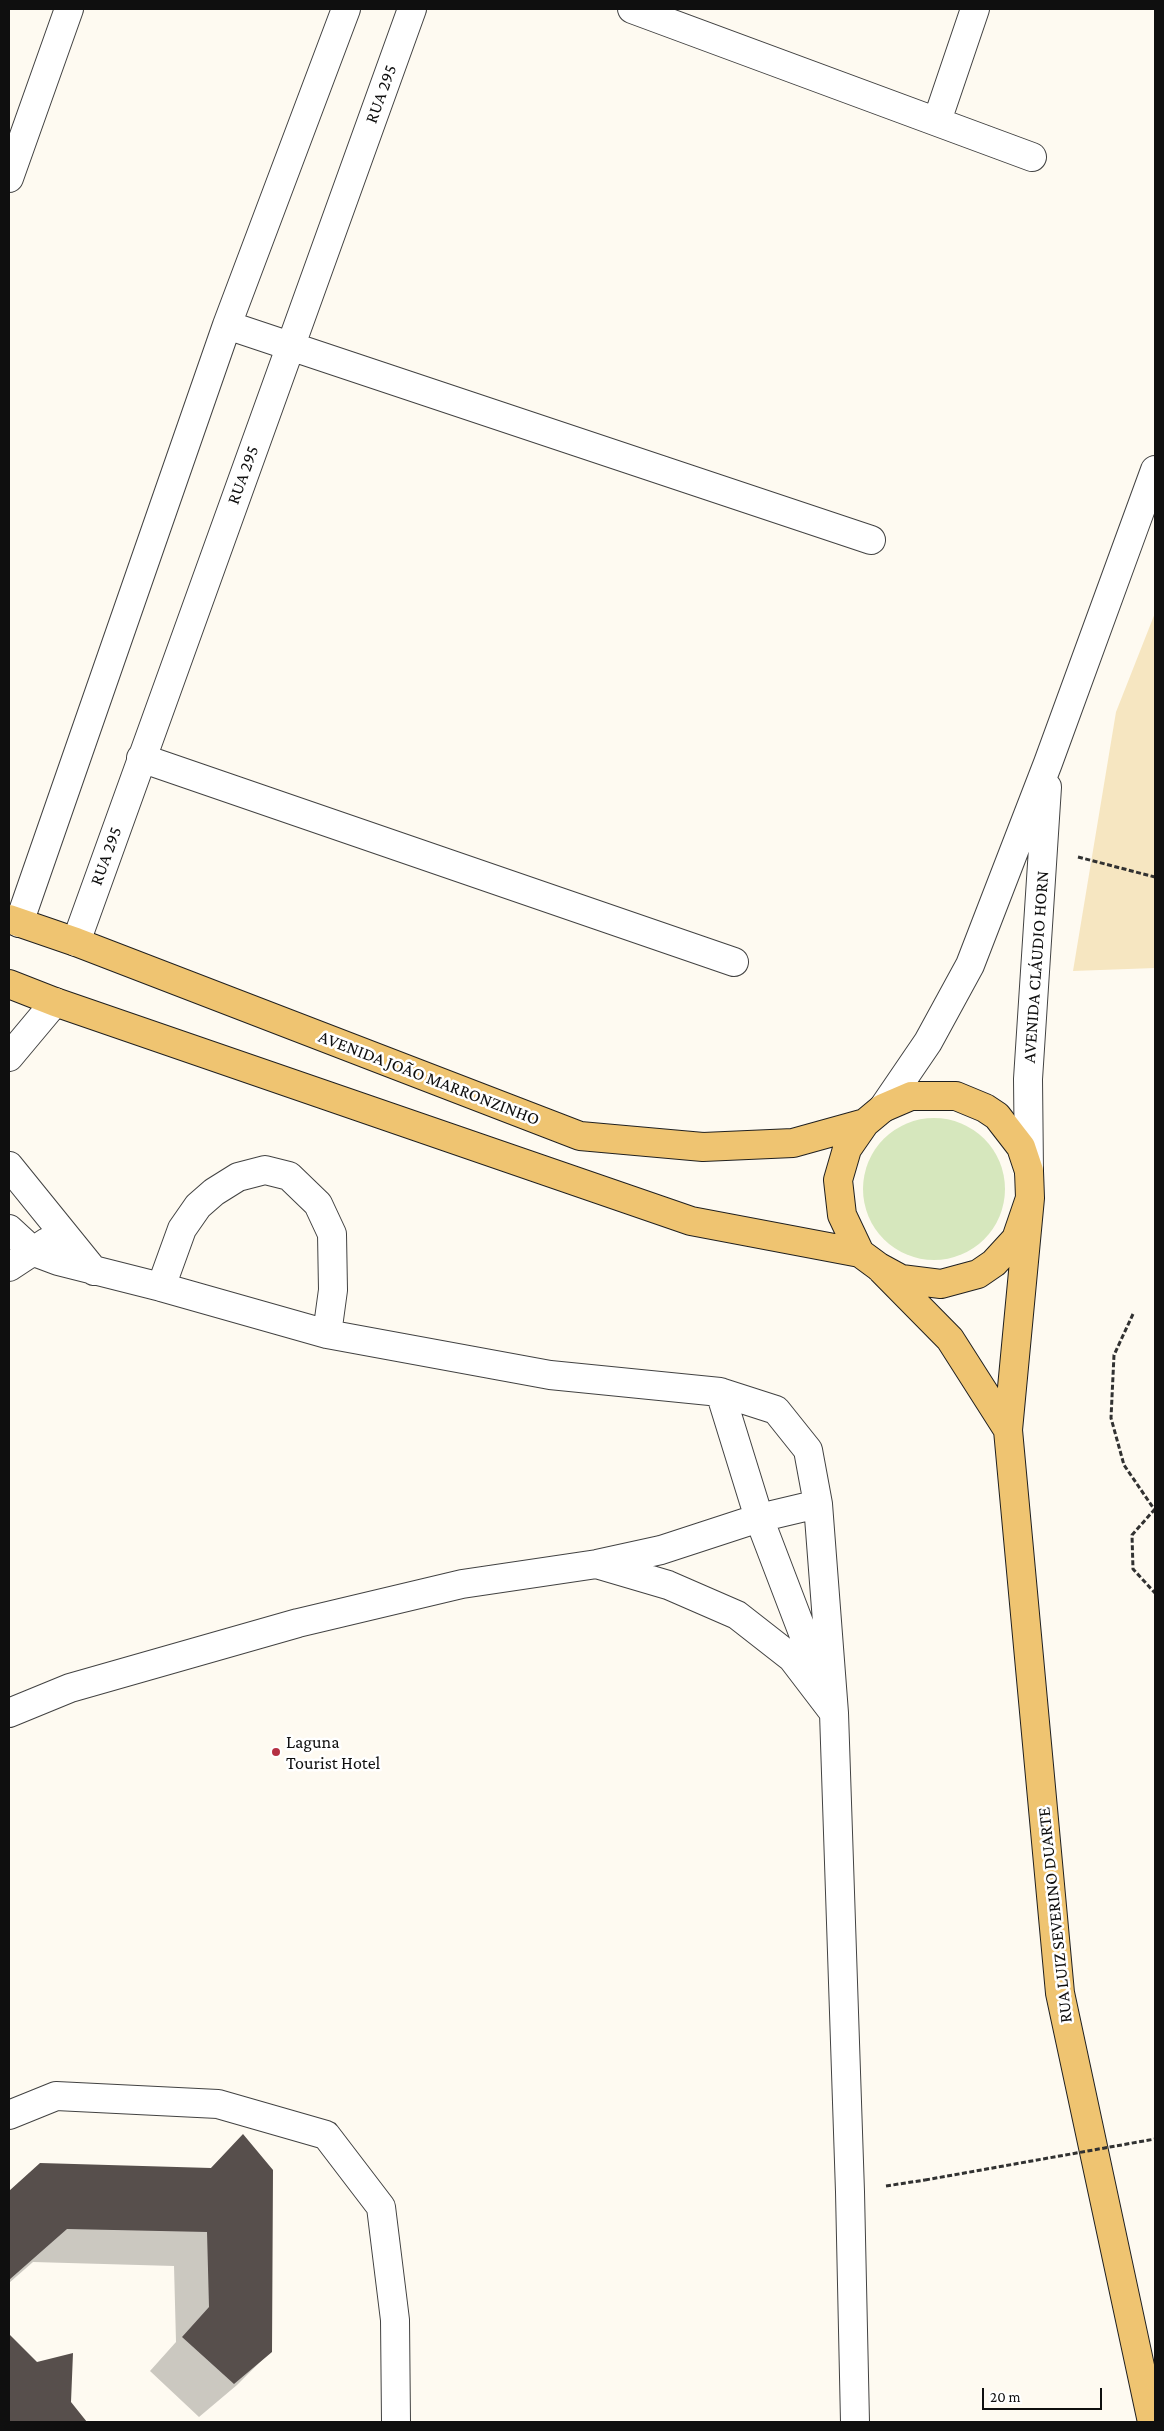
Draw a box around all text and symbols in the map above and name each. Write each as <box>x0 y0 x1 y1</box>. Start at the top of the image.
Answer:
street label: RUA 295 <box>360 62 402 126</box>
street label: RUA 295 <box>222 443 264 507</box>
street label: RUA 295 <box>85 824 127 888</box>
street label: AVENIDA CLÁUDIO HORN <box>1019 870 1053 1064</box>
street label: AVENIDA JOÃO MARRONZINHO <box>315 1026 543 1130</box>
place label: Laguna Tourist Hotel <box>286 1731 380 1774</box>
marker: Laguna Tourist Hotel <box>270 1746 282 1758</box>
street label: RUA LUIZ SEVERINO DUARTE <box>1033 1806 1077 2024</box>
scale bar <box>984 2378 1104 2410</box>
text: 20 m <box>990 2389 1021 2405</box>

